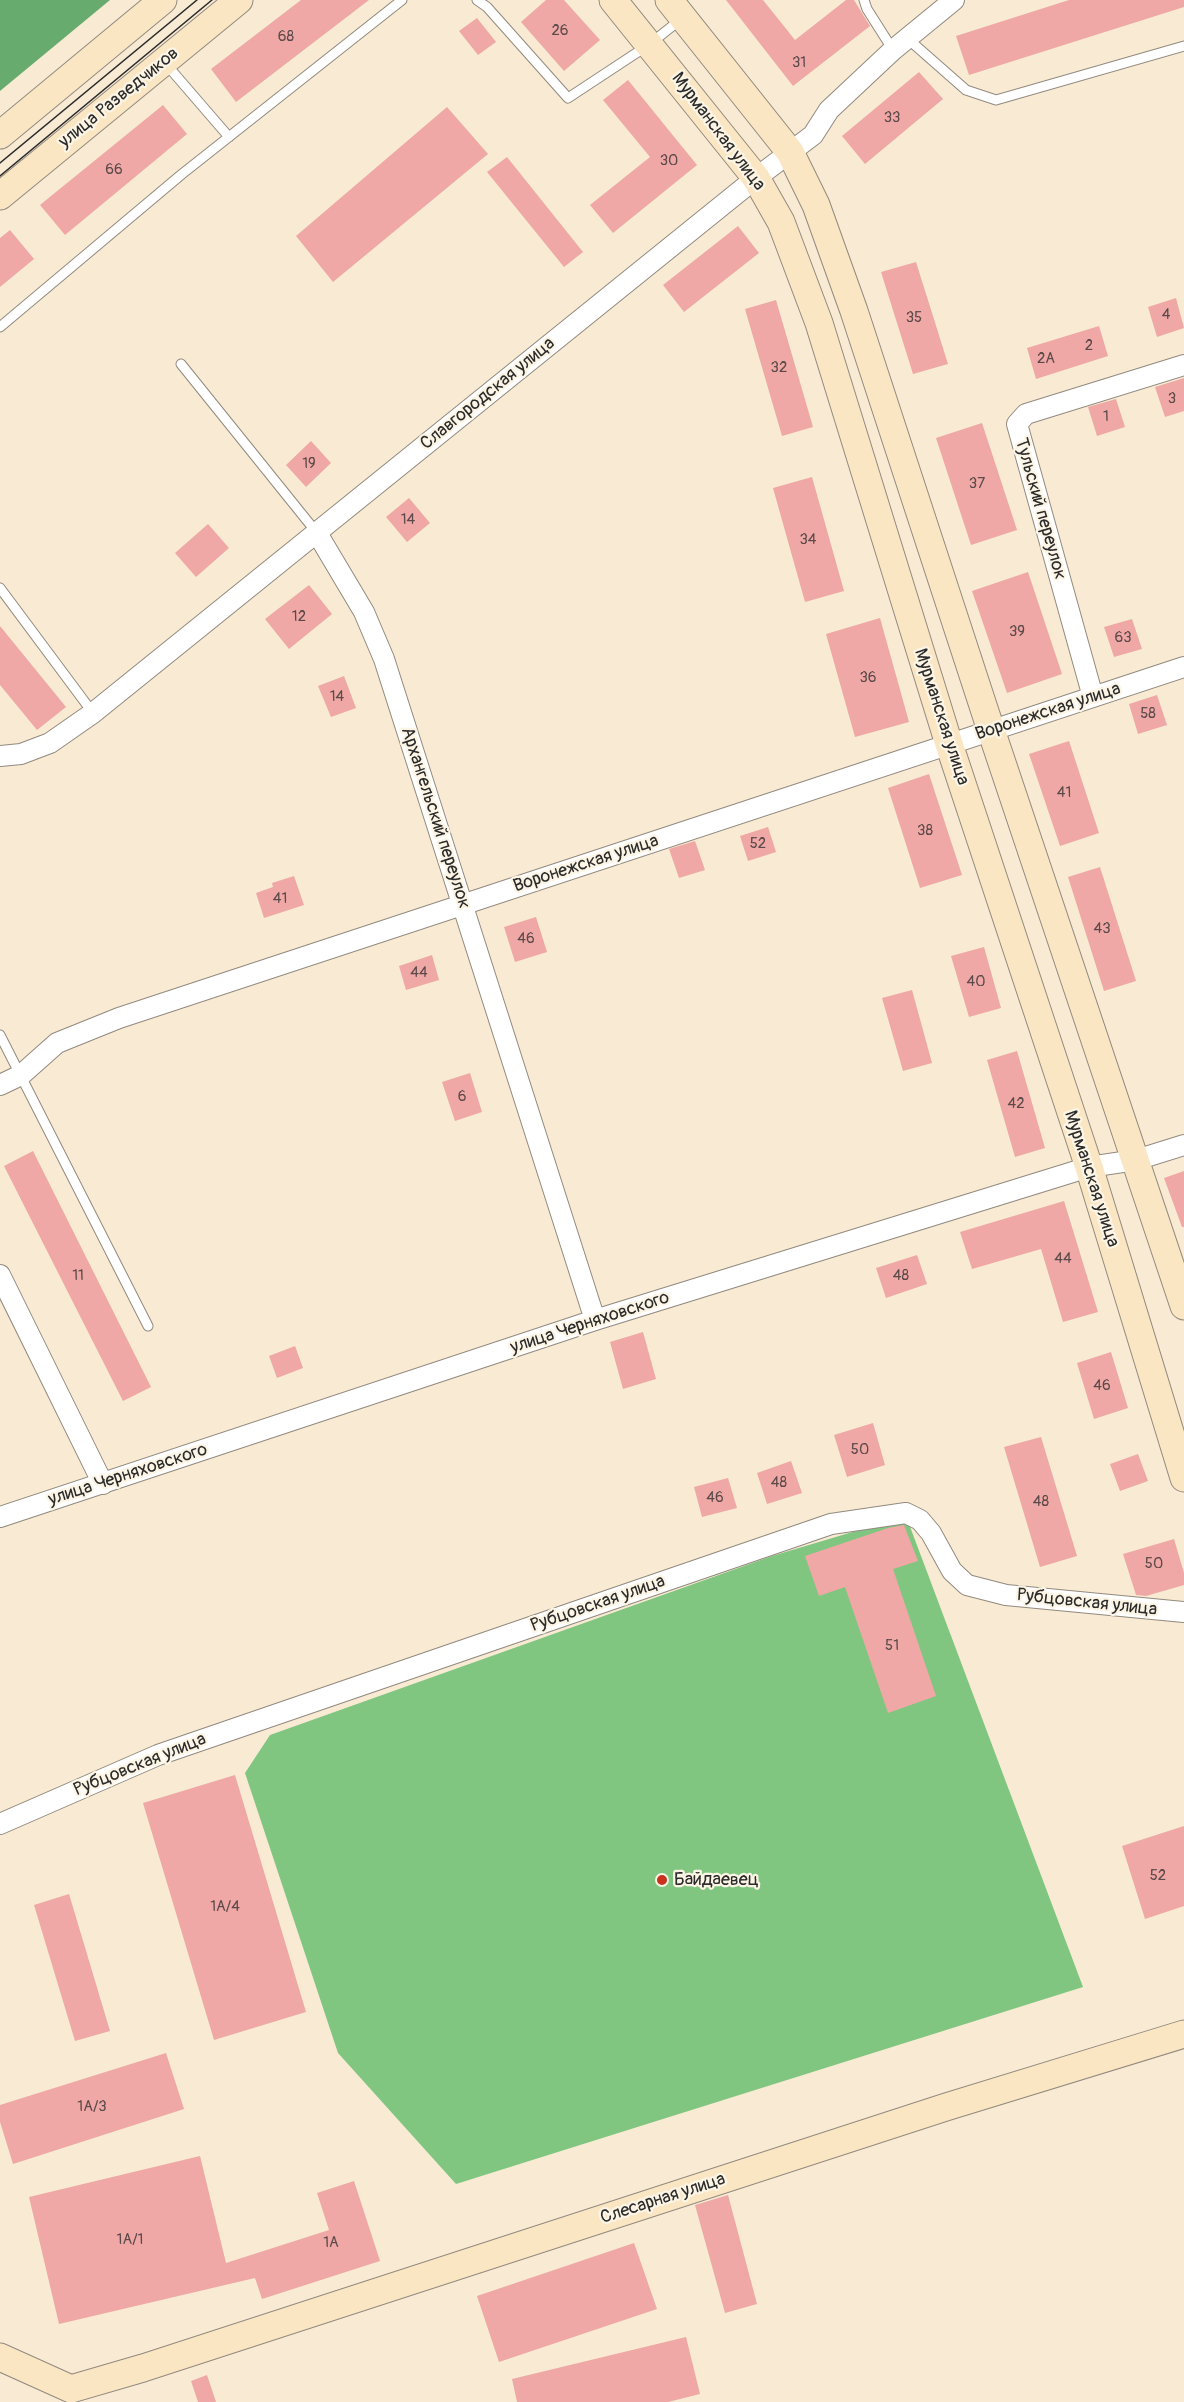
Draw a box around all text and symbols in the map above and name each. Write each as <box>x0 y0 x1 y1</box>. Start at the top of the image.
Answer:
house number: 26 <box>551 22 569 40</box>
house number: 68 <box>278 28 294 46</box>
street label: улица Разведчиков <box>55 43 183 153</box>
house number: 31 <box>792 54 806 72</box>
street label: Мурманская улица <box>667 69 769 195</box>
house number: 33 <box>884 109 900 127</box>
house number: 30 <box>660 152 678 170</box>
house number: 66 <box>105 161 123 179</box>
house number: 4 <box>1162 306 1170 324</box>
house number: 35 <box>906 309 922 327</box>
street label: Славгородская улица <box>416 333 560 455</box>
house number: 2 <box>1085 337 1093 355</box>
house number: 2А <box>1037 350 1055 368</box>
house number: 32 <box>771 359 787 377</box>
house number: 3 <box>1168 390 1176 408</box>
house number: 1 <box>1103 408 1109 426</box>
street label: Тульский переулок <box>1010 436 1070 582</box>
house number: 19 <box>302 455 316 473</box>
house number: 37 <box>969 475 985 493</box>
house number: 14 <box>401 511 415 529</box>
house number: 34 <box>799 531 817 549</box>
house number: 12 <box>292 608 306 626</box>
house number: 39 <box>1009 623 1025 641</box>
house number: 63 <box>1114 629 1132 647</box>
street label: Мурманская улица <box>909 646 973 788</box>
house number: 36 <box>859 669 877 687</box>
street label: Воронежская улица <box>973 678 1123 746</box>
house number: 14 <box>330 688 344 706</box>
house number: 58 <box>1140 705 1156 723</box>
street label: Архангельский переулок <box>395 724 475 912</box>
house number: 41 <box>1057 784 1071 802</box>
house number: 38 <box>917 822 933 840</box>
street label: Воронежская улица <box>511 830 661 898</box>
house number: 52 <box>750 835 766 853</box>
house number: 41 <box>273 890 287 908</box>
house number: 43 <box>1093 920 1111 938</box>
house number: 46 <box>517 930 535 948</box>
house number: 44 <box>410 964 428 982</box>
house number: 40 <box>967 973 985 991</box>
house number: 6 <box>458 1088 466 1106</box>
house number: 42 <box>1007 1095 1025 1113</box>
street label: Мурманская улица <box>1059 1108 1123 1250</box>
house number: 44 <box>1054 1250 1072 1268</box>
house number: 11 <box>72 1267 84 1285</box>
house number: 48 <box>893 1267 909 1285</box>
street label: улица Черняховского <box>508 1287 672 1359</box>
house number: 46 <box>1093 1377 1111 1395</box>
street label: улица Черняховского <box>46 1439 210 1511</box>
house number: 50 <box>851 1441 869 1459</box>
house number: 48 <box>771 1474 787 1492</box>
house number: 46 <box>706 1489 724 1507</box>
house number: 48 <box>1033 1493 1049 1511</box>
house number: 50 <box>1145 1555 1163 1573</box>
street label: Рубцовская улица <box>528 1571 668 1637</box>
street label: Рубцовская улица <box>1016 1585 1158 1621</box>
house number: 51 <box>885 1637 899 1655</box>
street label: Рубцовская улица <box>71 1729 209 1801</box>
house number: 52 <box>1150 1867 1166 1885</box>
place label: Байдаевец <box>674 1869 759 1891</box>
marker: Байдаевец <box>655 1873 669 1887</box>
house number: 1А/4 <box>210 1898 240 1916</box>
house number: 1А/3 <box>77 2098 107 2116</box>
street label: Слесарная улица <box>598 2169 728 2229</box>
house number: 1А/1 <box>117 2231 143 2249</box>
house number: 1А <box>323 2234 339 2252</box>

